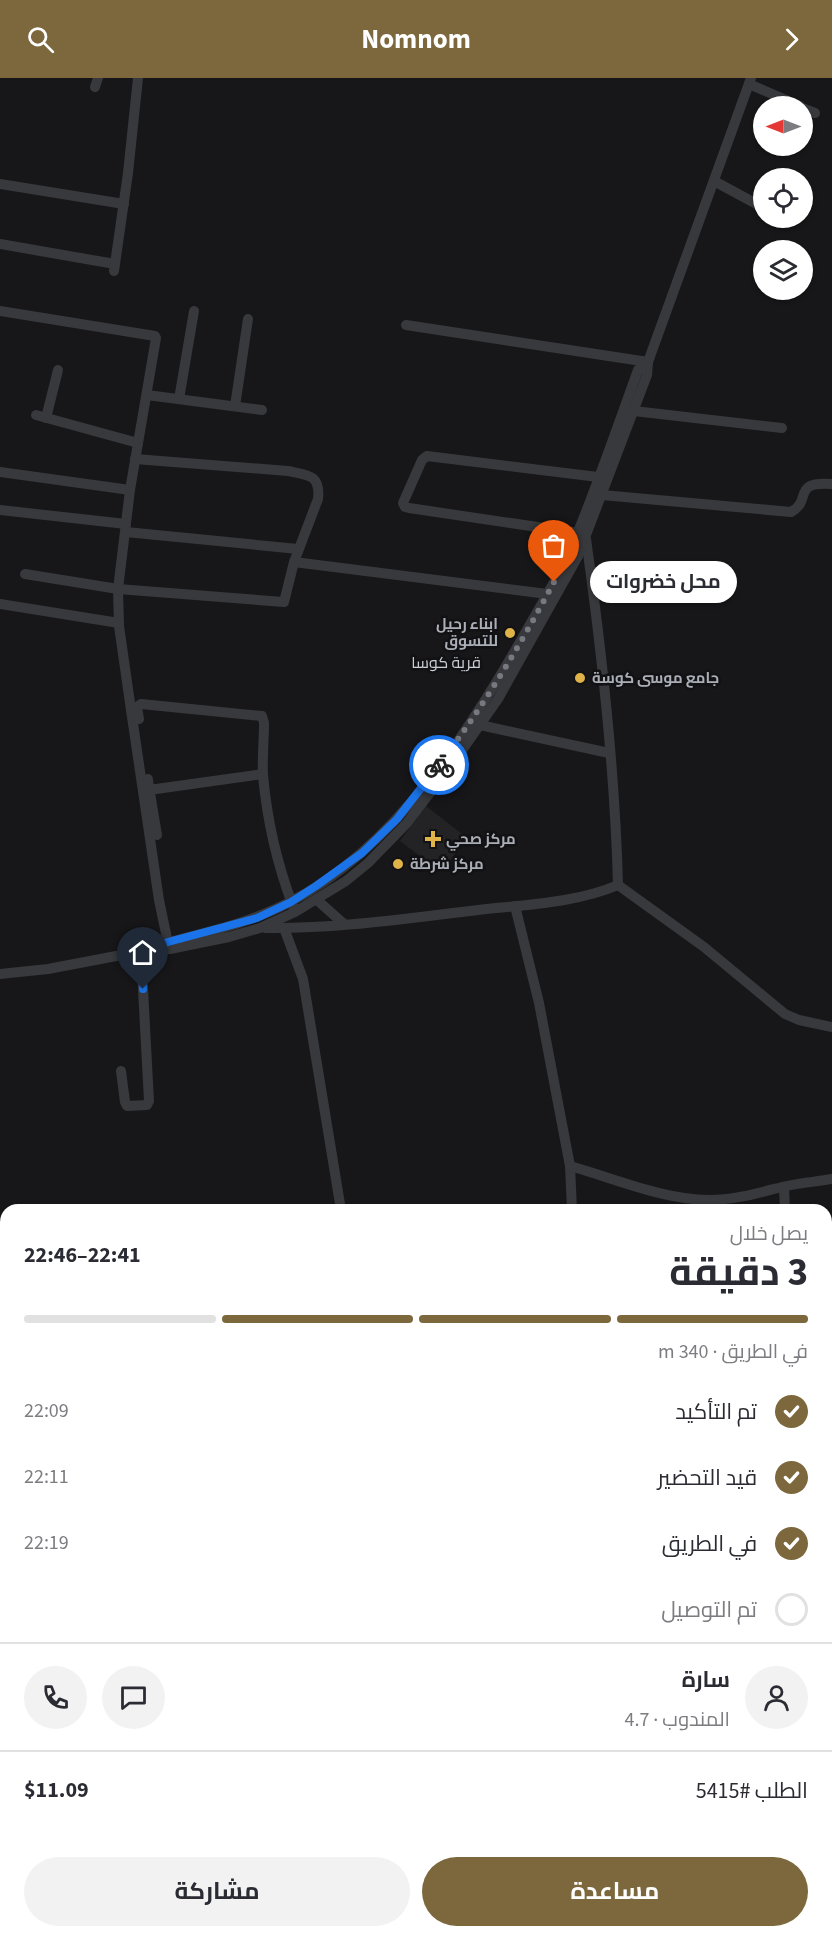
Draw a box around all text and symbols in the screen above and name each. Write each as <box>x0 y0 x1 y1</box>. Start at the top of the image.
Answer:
text: Nomnom <box>361 20 471 59</box>
icon: search <box>24 23 57 56</box>
icon: forward <box>775 23 808 56</box>
north arrow <box>753 96 813 156</box>
map controls <box>753 96 813 300</box>
button: locate <box>753 168 813 228</box>
button: layers <box>753 240 813 300</box>
pin <box>528 520 579 582</box>
icon: bag <box>537 529 570 562</box>
callout: محل خضروات <box>590 561 737 603</box>
text: محل خضروات <box>606 568 721 596</box>
place label: ابناء رحيل للتسوق <box>436 614 498 652</box>
marker: ابناء رحيل للتسوق <box>503 626 517 640</box>
district label: قرية كوسا <box>411 652 481 674</box>
place label: جامع موسى كوسة <box>592 668 719 689</box>
marker: جامع موسى كوسة <box>573 671 587 685</box>
courier <box>409 735 469 795</box>
icon: bike <box>423 749 456 782</box>
place label: مركز صحي <box>446 829 516 851</box>
marker: مركز صحي <box>424 830 442 848</box>
place label: مركز شرطة <box>410 854 484 875</box>
marker: مركز شرطة <box>391 857 405 871</box>
pin <box>117 927 168 989</box>
icon: home <box>126 936 159 969</box>
text: يصل خلال <box>730 1220 808 1248</box>
text: 22:41–22:46 <box>24 1239 141 1271</box>
text: 3 دقيقة <box>669 1245 808 1301</box>
text: في الطريق · 340 m <box>658 1338 808 1366</box>
icon: check <box>775 1395 808 1428</box>
text: تم التأكيد <box>675 1396 757 1428</box>
text: 22:09 <box>24 1397 69 1425</box>
icon: check <box>775 1461 808 1494</box>
text: قيد التحضير <box>657 1462 757 1494</box>
text: 22:11 <box>24 1463 69 1491</box>
icon: check <box>775 1527 808 1560</box>
text: في الطريق <box>662 1528 757 1560</box>
text: 22:19 <box>24 1529 69 1557</box>
text: تم التوصيل <box>661 1594 757 1626</box>
text: سارة <box>682 1664 730 1696</box>
button: phone <box>24 1666 87 1729</box>
button: chat <box>102 1666 165 1729</box>
button: person <box>745 1666 808 1729</box>
text: المندوب · 4.7 <box>624 1706 730 1734</box>
text: $11.09 <box>24 1774 89 1806</box>
text: الطلب #5415 <box>696 1775 808 1807</box>
button: مشاركة <box>24 1857 410 1926</box>
button: مساعدة <box>422 1857 808 1926</box>

